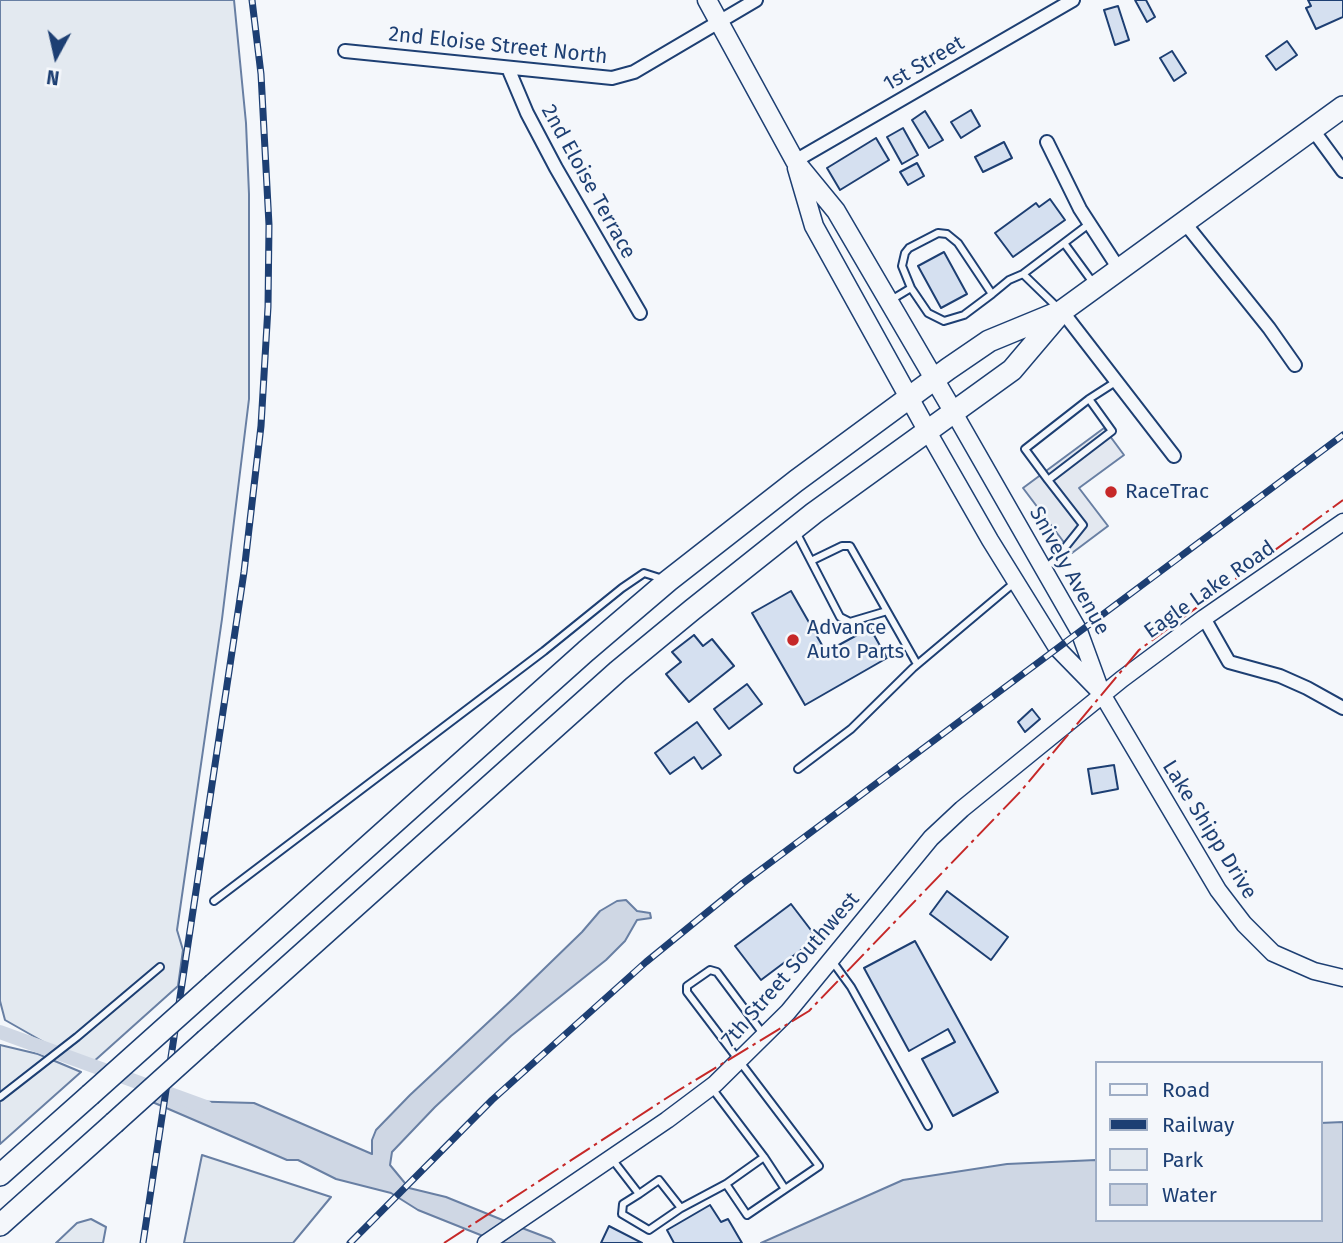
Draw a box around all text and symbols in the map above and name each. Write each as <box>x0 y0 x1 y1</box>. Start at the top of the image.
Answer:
north arrow <box>21 21 91 91</box>
street label: 2nd Eloise Street North <box>387 22 609 70</box>
street label: 1st Street <box>879 31 969 97</box>
text: N <box>45 65 61 90</box>
street label: 2nd Eloise Terrace <box>535 101 641 263</box>
place label: RaceTrac <box>1125 479 1209 505</box>
marker: RaceTrac <box>1103 484 1119 500</box>
street label: Snively Avenue <box>1023 502 1115 640</box>
street label: Eagle Lake Road <box>1140 536 1280 644</box>
place label: Advance Auto Parts <box>807 615 904 665</box>
marker: Advance Auto Parts <box>785 632 801 648</box>
street label: Lake Shipp Drive <box>1156 756 1262 904</box>
street label: 7th Street Southwest <box>717 887 865 1053</box>
legend <box>1094 1061 1322 1222</box>
text: Road <box>1162 1077 1210 1103</box>
text: Railway <box>1162 1112 1234 1138</box>
text: Park <box>1162 1147 1203 1173</box>
text: Water <box>1162 1182 1217 1208</box>

